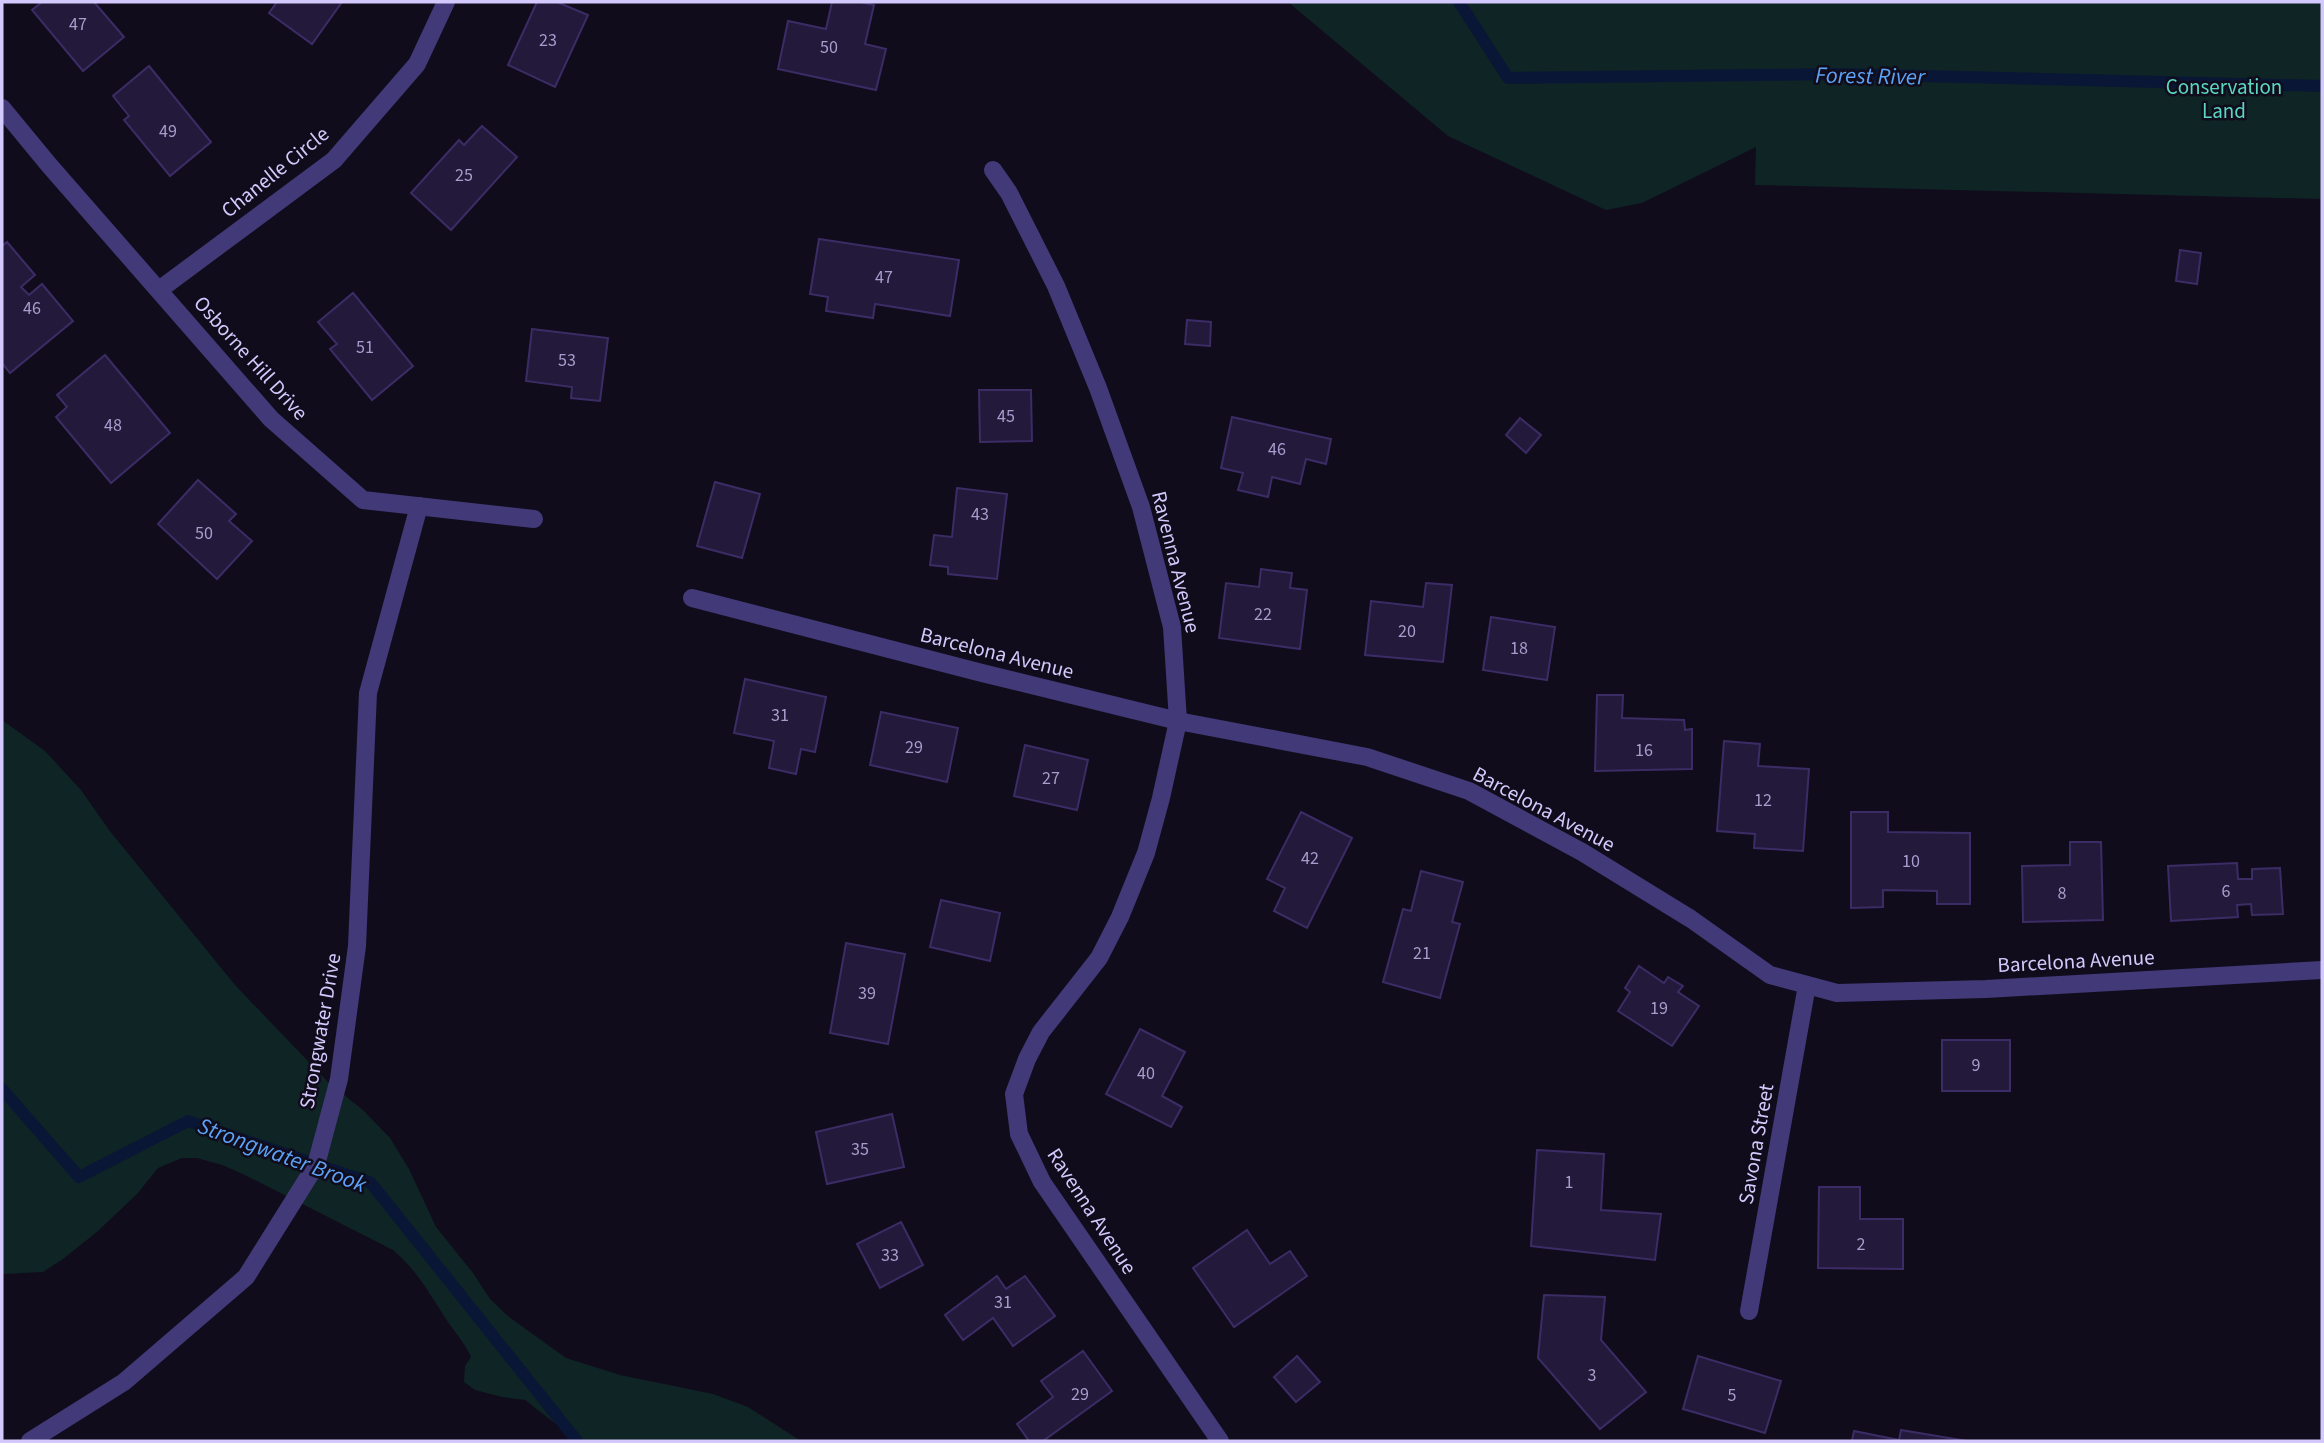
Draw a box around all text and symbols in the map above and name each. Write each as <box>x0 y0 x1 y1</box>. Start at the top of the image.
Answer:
house number: 47 <box>69 12 87 37</box>
house number: 23 <box>539 28 557 53</box>
house number: 50 <box>820 35 838 60</box>
water label: Forest River <box>1815 59 1926 93</box>
park label: Conservation Land <box>2166 72 2282 126</box>
house number: 49 <box>159 119 177 144</box>
street label: Chanelle Circle <box>215 119 335 225</box>
house number: 25 <box>455 163 473 188</box>
house number: 47 <box>875 265 893 290</box>
street label: Osborne Hill Drive <box>187 289 315 427</box>
house number: 46 <box>23 296 41 321</box>
house number: 51 <box>356 335 374 360</box>
house number: 53 <box>558 348 576 373</box>
house number: 45 <box>997 404 1015 429</box>
house number: 48 <box>104 413 122 438</box>
house number: 46 <box>1268 437 1286 462</box>
street label: Ravenna Avenue <box>1144 488 1208 636</box>
house number: 43 <box>971 502 989 527</box>
house number: 50 <box>195 521 213 546</box>
house number: 22 <box>1254 602 1272 627</box>
street label: Barcelona Avenue <box>917 619 1077 687</box>
house number: 20 <box>1398 619 1416 644</box>
house number: 18 <box>1510 636 1528 661</box>
house number: 31 <box>771 703 789 728</box>
house number: 29 <box>905 735 923 760</box>
house number: 16 <box>1635 738 1653 763</box>
street label: Barcelona Avenue <box>1468 759 1620 859</box>
house number: 27 <box>1042 766 1060 791</box>
house number: 12 <box>1754 788 1772 813</box>
house number: 42 <box>1301 846 1319 871</box>
house number: 10 <box>1902 849 1920 874</box>
house number: 6 <box>2222 879 2231 904</box>
house number: 8 <box>2058 881 2067 906</box>
house number: 21 <box>1413 941 1431 966</box>
street label: Barcelona Avenue <box>1997 942 2155 980</box>
street label: Strongwater Drive <box>292 951 348 1111</box>
house number: 39 <box>858 981 876 1006</box>
house number: 19 <box>1650 996 1668 1021</box>
house number: 9 <box>1972 1053 1981 1078</box>
house number: 40 <box>1137 1061 1155 1086</box>
street label: Savona Street <box>1731 1081 1781 1207</box>
water label: Strongwater Brook <box>193 1109 372 1201</box>
house number: 35 <box>851 1137 869 1162</box>
street label: Ravenna Avenue <box>1040 1142 1144 1280</box>
house number: 1 <box>1565 1170 1573 1195</box>
house number: 2 <box>1857 1232 1866 1257</box>
house number: 33 <box>881 1243 899 1268</box>
house number: 31 <box>994 1290 1012 1315</box>
house number: 3 <box>1588 1363 1597 1388</box>
house number: 29 <box>1071 1382 1089 1407</box>
house number: 5 <box>1728 1383 1737 1408</box>

